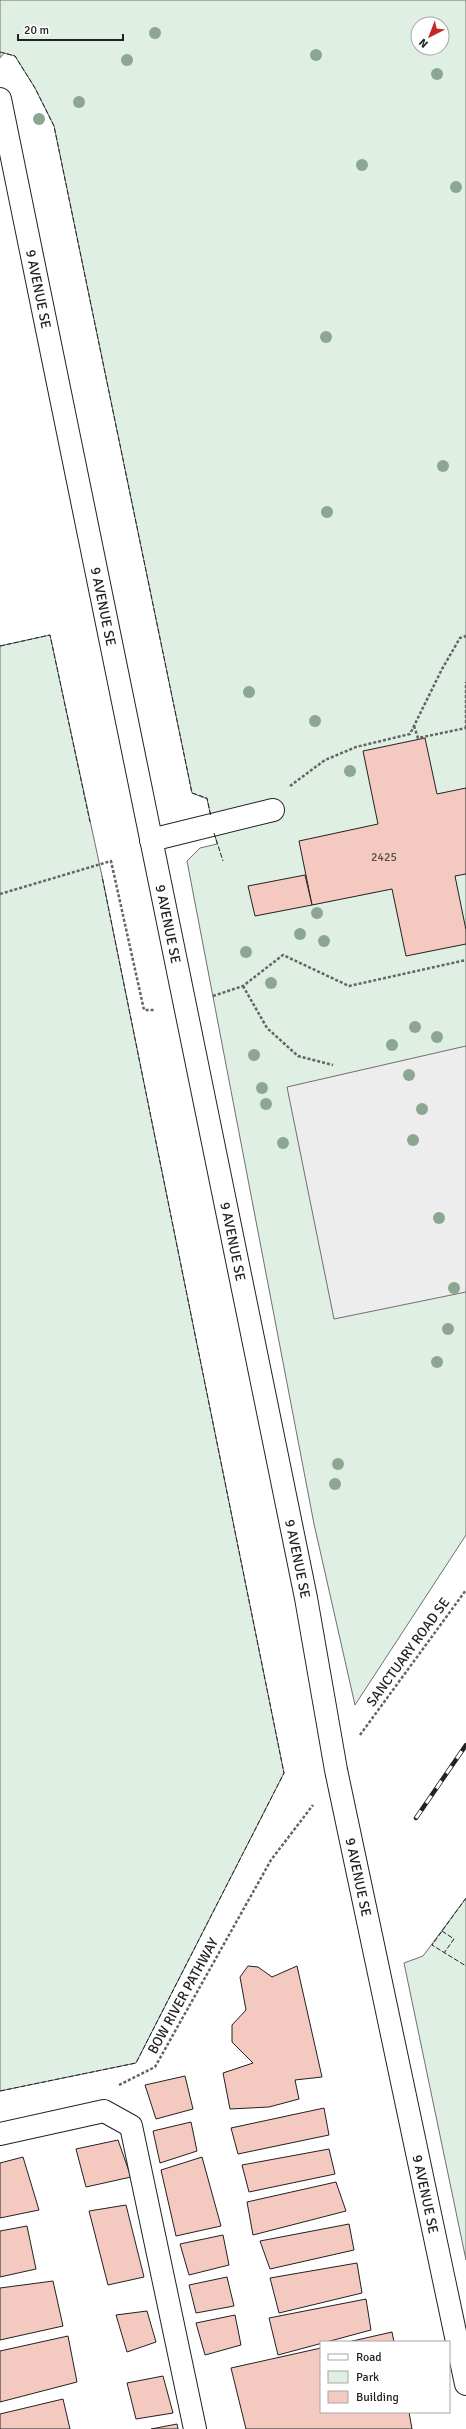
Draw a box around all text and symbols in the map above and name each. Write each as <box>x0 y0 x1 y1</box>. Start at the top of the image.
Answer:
scale bar <box>18 16 123 42</box>
north arrow <box>410 16 450 56</box>
text: 20 m <box>24 23 49 38</box>
text: N <box>416 36 431 50</box>
street label: 9 AVENUE SE <box>22 248 55 330</box>
street label: 9 AVENUE SE <box>87 566 120 648</box>
house number: 2425 <box>371 850 397 865</box>
street label: 9 AVENUE SE <box>152 883 185 965</box>
street label: 9 AVENUE SE <box>217 1200 250 1282</box>
street label: 9 AVENUE SE <box>282 1518 314 1600</box>
street label: SANCTUARY ROAD SE <box>363 1594 453 1710</box>
street label: 9 AVENUE SE <box>342 1836 375 1918</box>
street label: BOW RIVER PATHWAY <box>144 1935 222 2057</box>
street label: 9 AVENUE SE <box>409 2153 442 2235</box>
legend <box>320 2341 450 2413</box>
text: Road <box>356 2350 382 2365</box>
text: Park <box>356 2370 379 2385</box>
text: Building <box>356 2390 399 2405</box>

